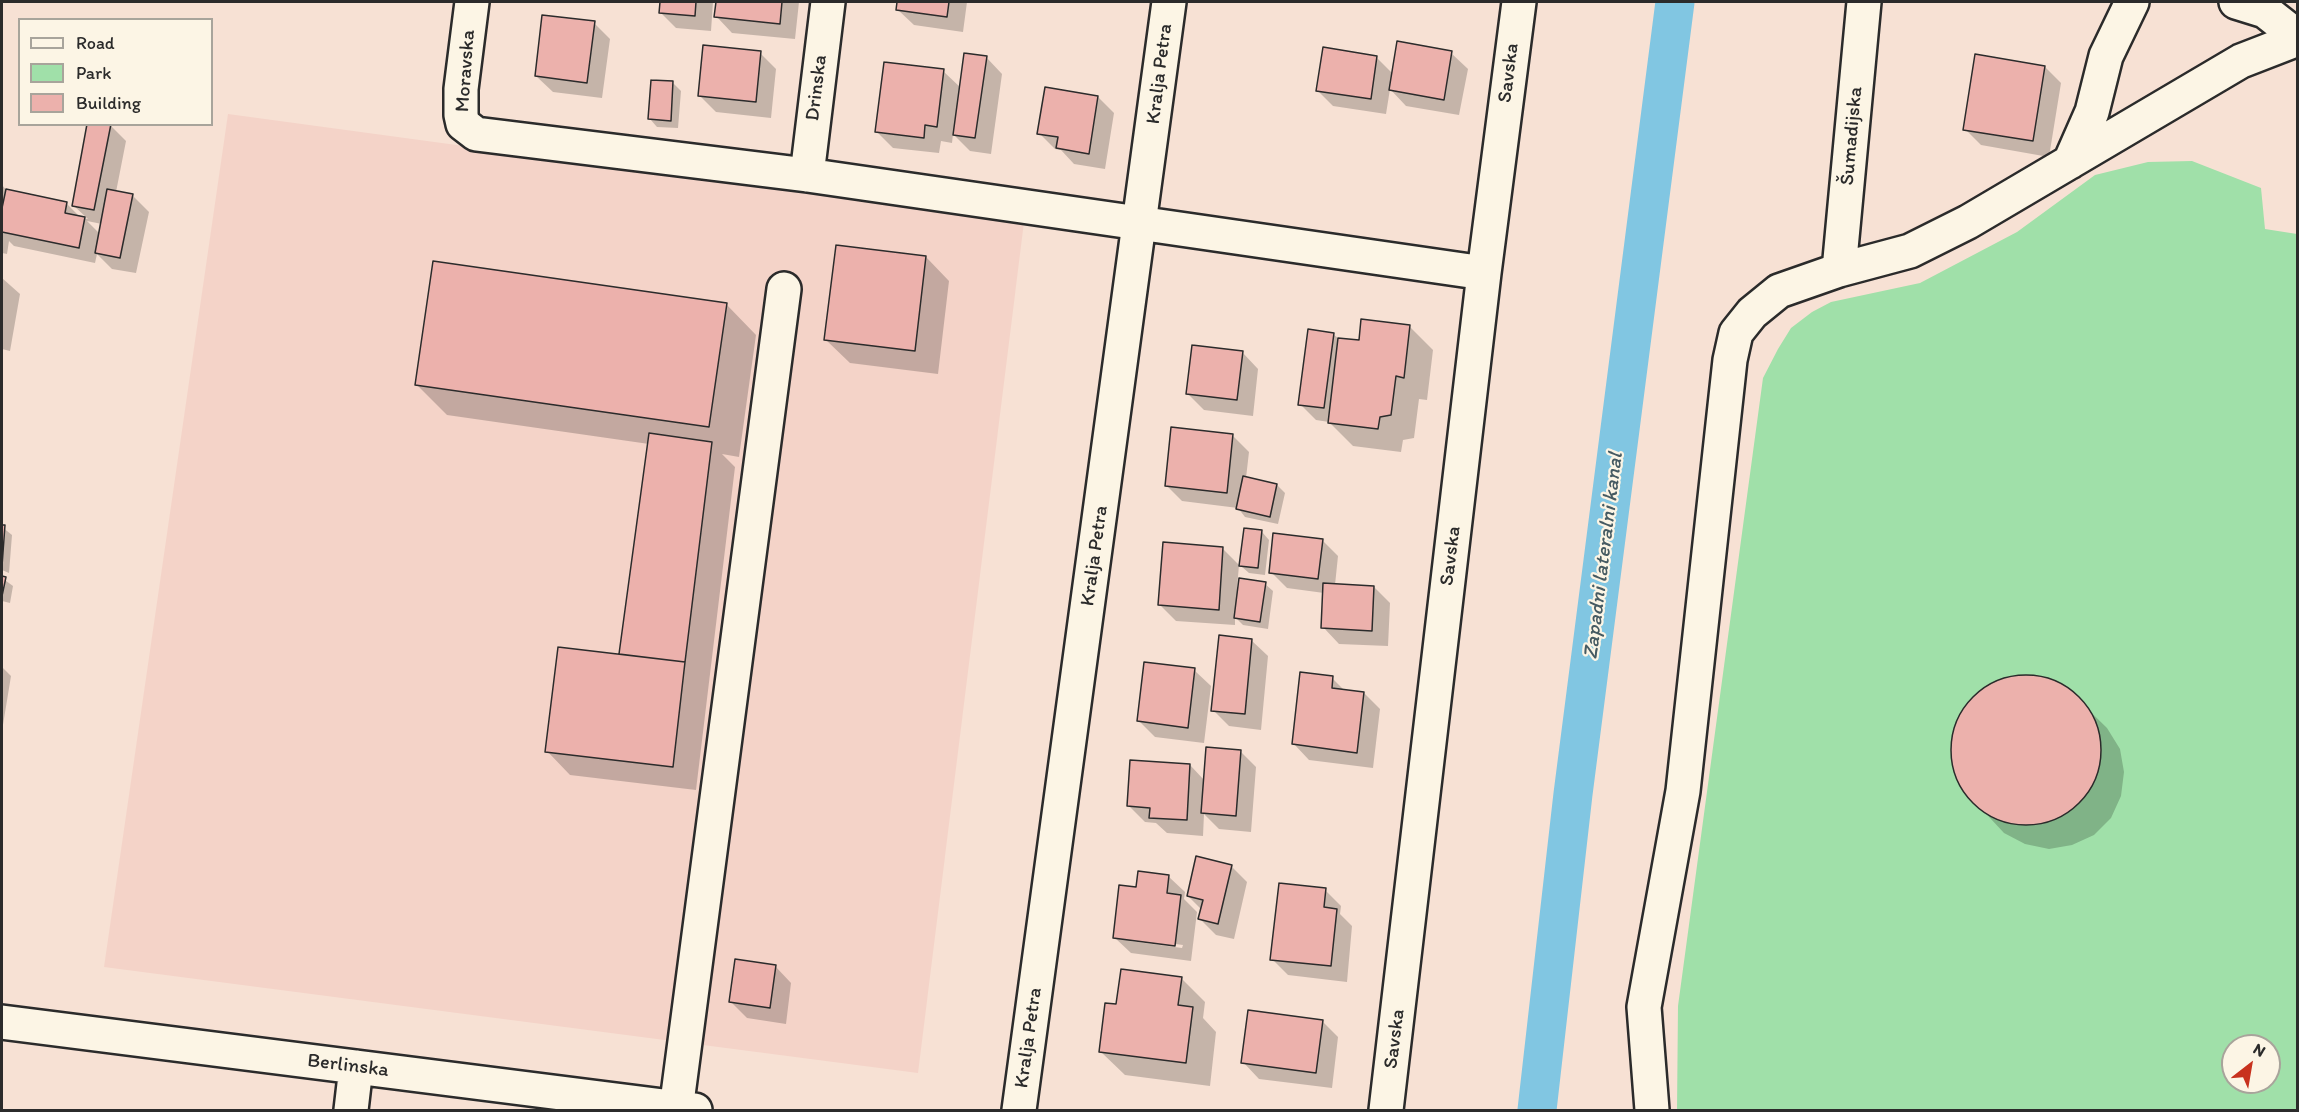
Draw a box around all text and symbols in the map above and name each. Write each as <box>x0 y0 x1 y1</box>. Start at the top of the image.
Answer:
legend <box>18 18 213 126</box>
street label: Kralja Petra <box>1142 22 1178 126</box>
street label: Moravska <box>451 29 481 113</box>
text: Road <box>76 32 115 54</box>
street label: Savska <box>1493 42 1525 104</box>
street label: Drinska <box>801 54 833 122</box>
text: Park <box>76 62 111 84</box>
street label: Šumadijska <box>1836 86 1868 186</box>
text: Building <box>76 92 141 114</box>
water label: Zapadni lateralni kanal <box>1579 451 1629 661</box>
street label: Kralja Petra <box>1076 504 1114 608</box>
street label: Savska <box>1435 525 1467 587</box>
street label: Kralja Petra <box>1010 986 1048 1090</box>
street label: Savska <box>1379 1008 1411 1070</box>
north arrow <box>2221 1034 2281 1094</box>
text: N <box>2250 1039 2269 1061</box>
street label: Berlinska <box>306 1049 390 1083</box>

